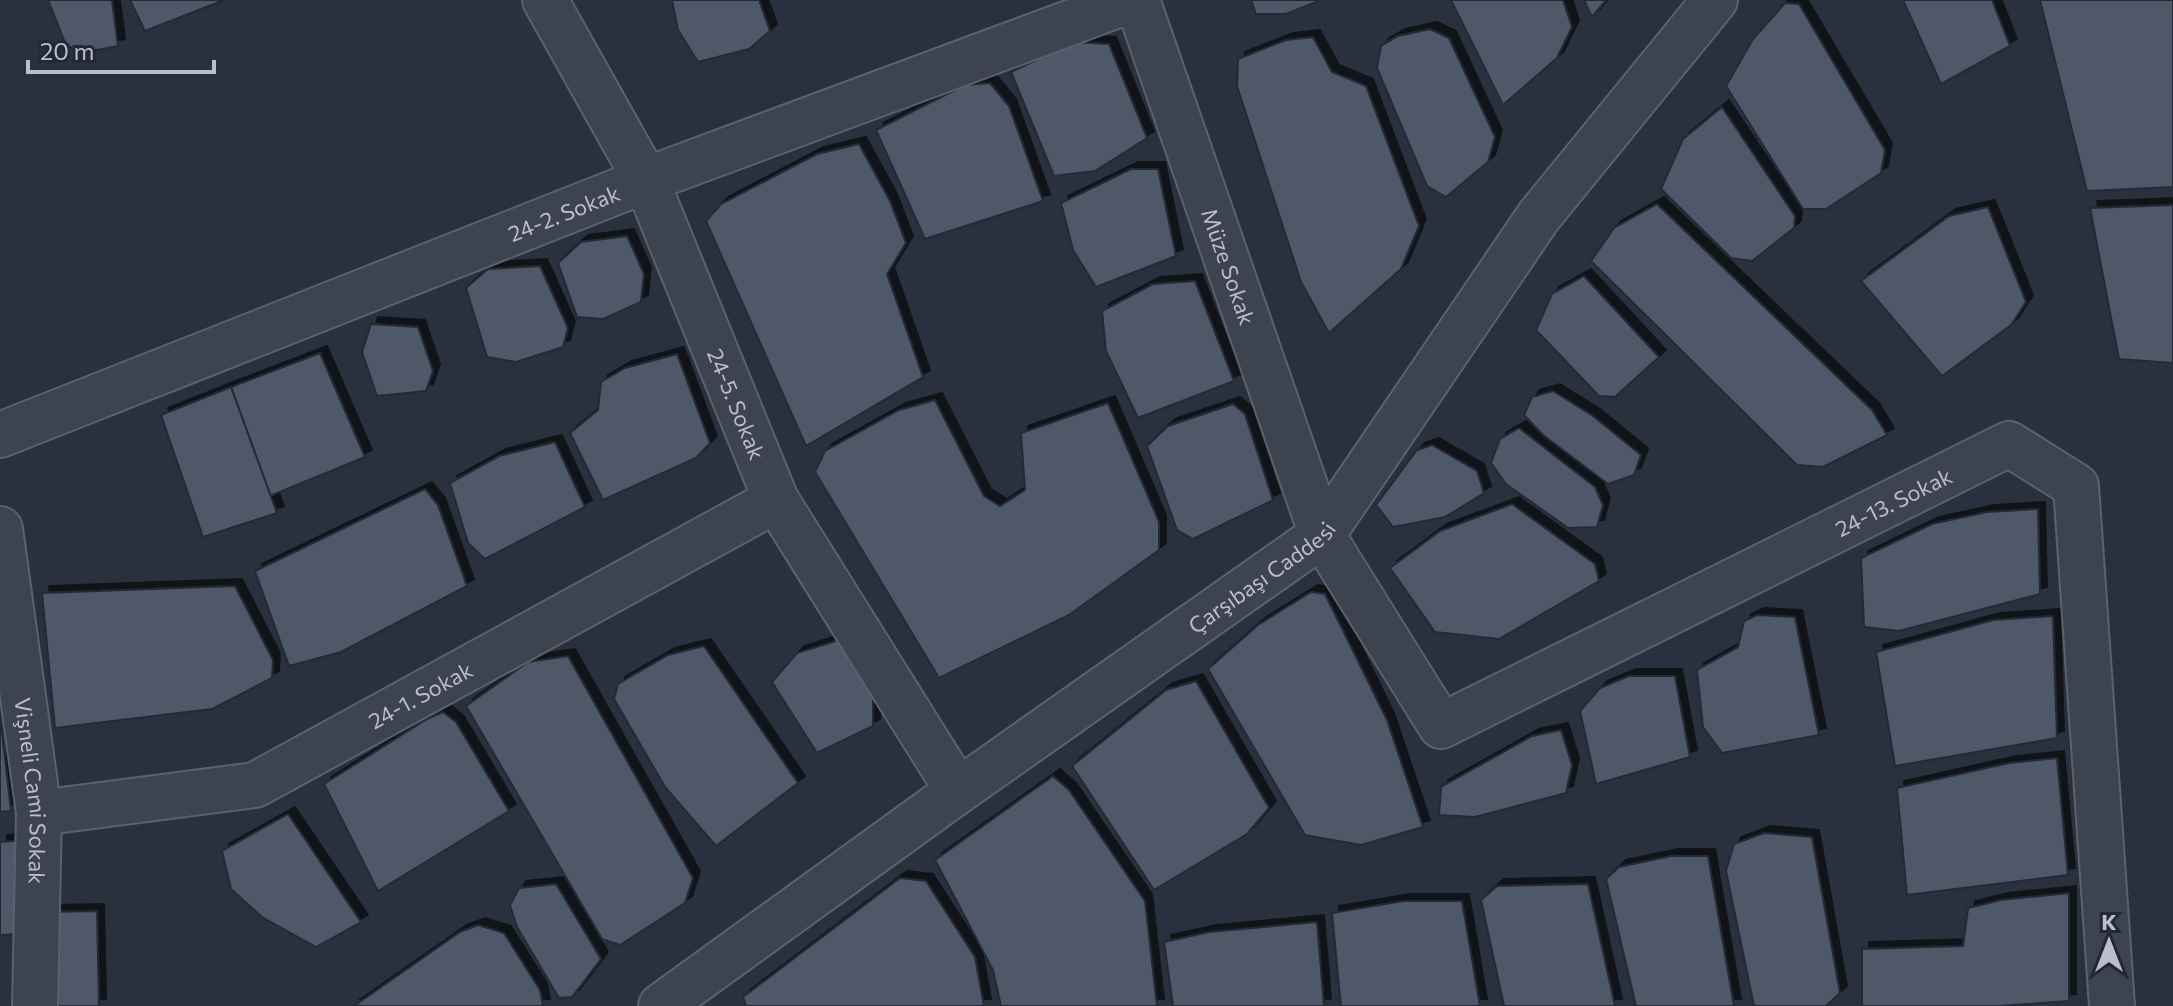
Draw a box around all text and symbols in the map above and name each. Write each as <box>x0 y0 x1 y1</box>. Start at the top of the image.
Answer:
scale bar <box>28 24 214 74</box>
text: 20 m <box>40 36 94 65</box>
street label: 24-2. Sokak <box>504 178 623 247</box>
street label: Müze Sokak <box>1197 205 1262 328</box>
street label: 24-5. Sokak <box>702 344 772 463</box>
street label: 24-13. Sokak <box>1830 461 1956 542</box>
street label: Çarşıbaşı Caddesi <box>1183 516 1341 639</box>
street label: 24-1. Sokak <box>363 655 477 734</box>
street label: Vişneli Cami Sokak <box>10 696 53 884</box>
north arrow <box>2069 902 2149 982</box>
text: K <box>2101 908 2117 935</box>

